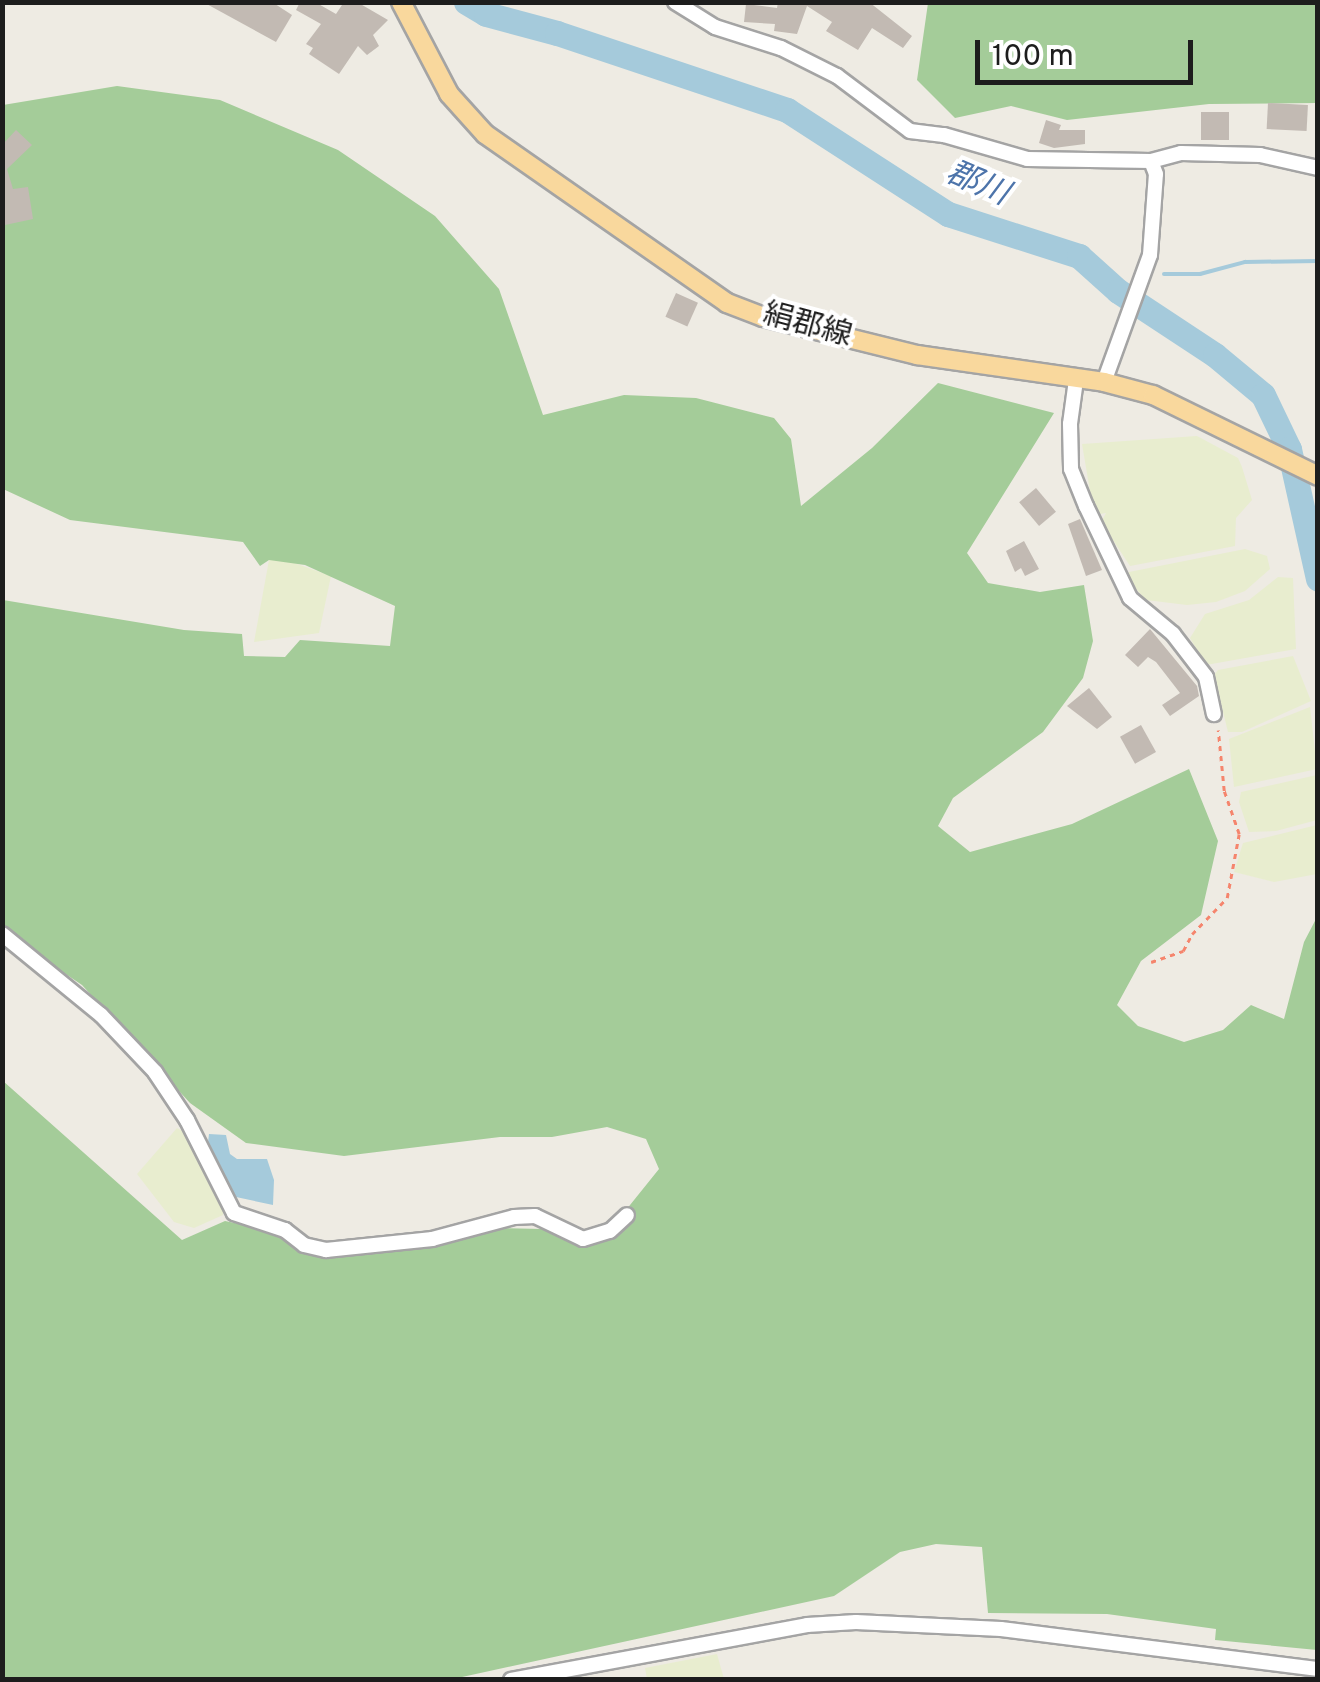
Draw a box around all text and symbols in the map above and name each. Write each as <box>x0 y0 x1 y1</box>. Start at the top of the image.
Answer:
scale bar <box>980 20 1198 82</box>
text: 100 m <box>992 39 1074 76</box>
water label: 郡川 <box>940 155 1014 215</box>
street label: 絹郡線 <box>759 298 855 356</box>

